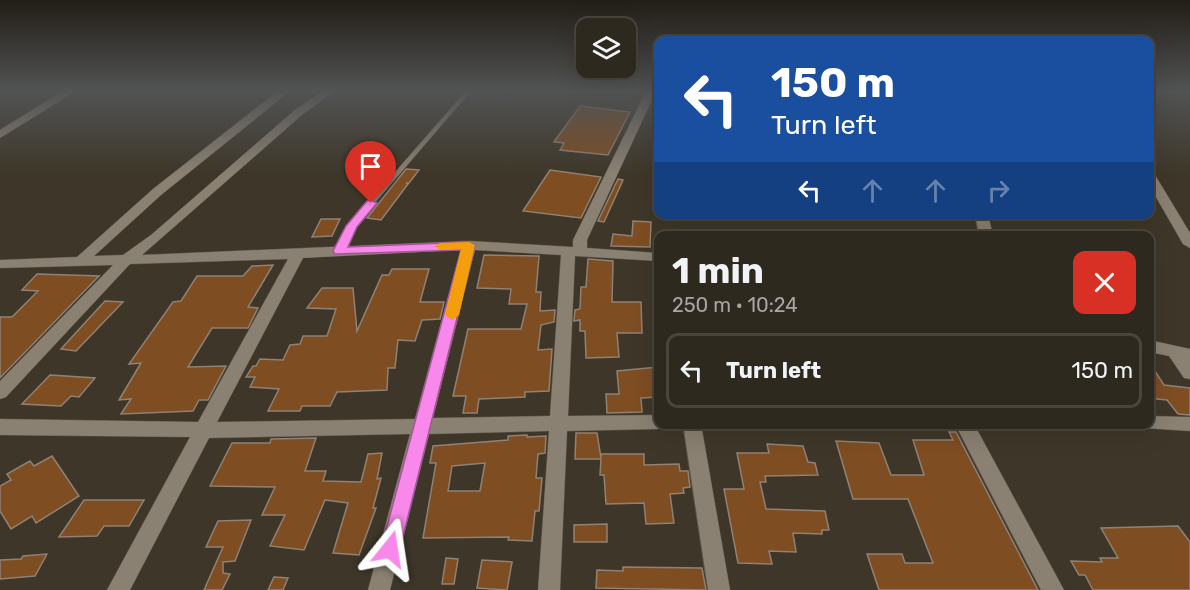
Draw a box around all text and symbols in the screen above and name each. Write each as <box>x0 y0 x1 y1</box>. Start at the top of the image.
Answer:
map controls <box>576 18 636 78</box>
button: layers <box>576 18 636 78</box>
text: 150 m <box>771 58 895 108</box>
icon: left <box>672 60 750 138</box>
text: Turn left <box>771 109 876 141</box>
pin <box>345 141 396 203</box>
icon: arrive <box>354 150 387 183</box>
icon: left <box>793 174 826 207</box>
icon: ahead <box>856 174 889 207</box>
icon: ahead <box>919 174 952 207</box>
icon: right <box>982 174 1015 207</box>
text: 1 min <box>672 249 764 292</box>
button: close <box>1073 251 1136 314</box>
text: 250 m · 10:24 <box>672 293 798 317</box>
icon: left <box>675 354 708 387</box>
text: Turn left <box>726 357 821 384</box>
text: 150 m <box>1072 357 1133 384</box>
position arrow <box>358 517 422 581</box>

